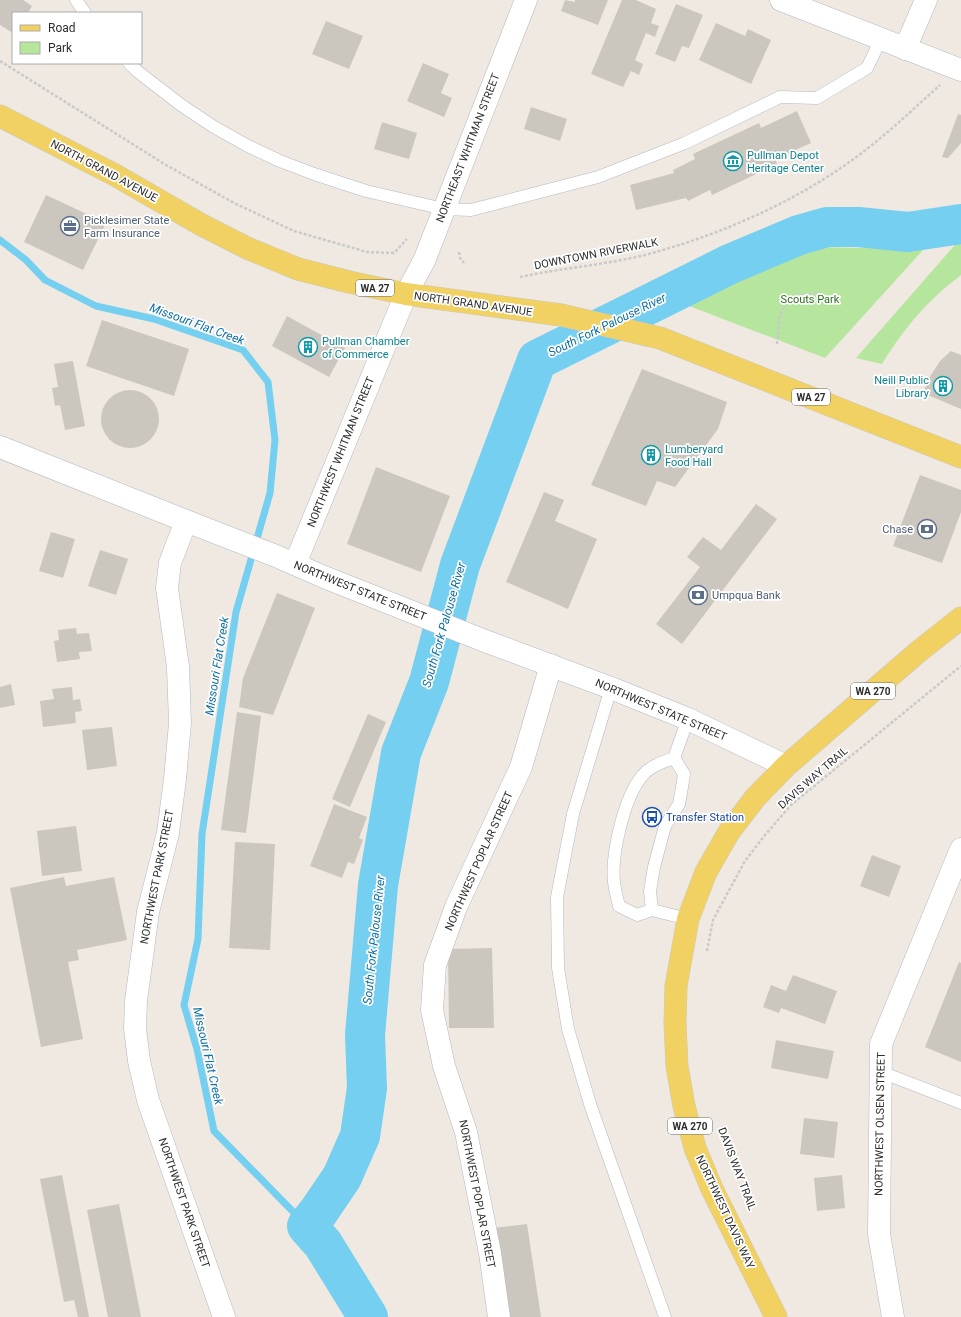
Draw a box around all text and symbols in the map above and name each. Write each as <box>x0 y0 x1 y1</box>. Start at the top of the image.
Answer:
legend <box>12 12 142 64</box>
text: Road <box>48 21 76 35</box>
text: Park <box>48 41 73 55</box>
street label: NORTHEAST WHITMAN STREET <box>433 71 503 224</box>
street label: NORTH GRAND AVENUE <box>48 137 160 205</box>
place label: Pullman Depot Heritage Center <box>747 149 824 175</box>
museum icon: Pullman Depot Heritage Center <box>722 150 744 172</box>
place label: Picklesimer State Farm Insurance <box>84 214 169 240</box>
office icon: Picklesimer State Farm Insurance <box>59 215 81 237</box>
street label: DOWNTOWN RIVERWALK <box>533 236 659 272</box>
road number: WA 27 <box>356 280 394 296</box>
street label: NORTH GRAND AVENUE <box>413 289 533 319</box>
water label: South Fork Palouse River <box>546 290 669 360</box>
park label: Scouts Park <box>781 293 840 306</box>
water label: Missouri Flat Creek <box>148 300 247 348</box>
place label: Pullman Chamber of Commerce <box>322 335 410 361</box>
building icon: Pullman Chamber of Commerce <box>297 336 319 358</box>
street label: NORTHWEST WHITMAN STREET <box>305 374 377 529</box>
place label: Neill Public Library <box>874 374 930 400</box>
building icon: Neill Public Library <box>932 375 954 397</box>
road number: WA 27 <box>792 389 830 405</box>
place label: Lumberyard Food Hall <box>665 443 723 469</box>
building icon: Lumberyard Food Hall <box>640 444 662 466</box>
bank icon: Chase <box>916 518 938 540</box>
place label: Chase <box>882 523 913 536</box>
street label: NORTHWEST STATE STREET <box>292 558 428 624</box>
water label: South Fork Palouse River <box>419 560 469 689</box>
bank icon: Umpqua Bank <box>687 584 709 606</box>
place label: Umpqua Bank <box>712 589 781 602</box>
water label: Missouri Flat Creek <box>202 615 232 716</box>
street label: NORTHWEST STATE STREET <box>593 676 729 744</box>
road number: WA 270 <box>851 683 895 699</box>
street label: DAVIS WAY TRAIL <box>776 744 850 812</box>
street label: NORTHWEST POPLAR STREET <box>442 789 516 933</box>
bus stop icon: Transfer Station <box>641 806 663 828</box>
street label: NORTHWEST PARK STREET <box>138 808 176 945</box>
place label: Transfer Station <box>666 811 744 824</box>
water label: South Fork Palouse River <box>360 874 388 1005</box>
water label: Missouri Flat Creek <box>190 1006 226 1107</box>
street label: NORTHWEST OLSEN STREET <box>872 1052 888 1196</box>
road number: WA 270 <box>668 1118 712 1134</box>
street label: NORTHWEST POPLAR STREET <box>456 1119 498 1270</box>
street label: DAVIS WAY TRAIL <box>715 1126 759 1212</box>
street label: NORTHWEST PARK STREET <box>156 1136 213 1270</box>
street label: NORTHWEST DAVIS WAY <box>693 1153 757 1271</box>

